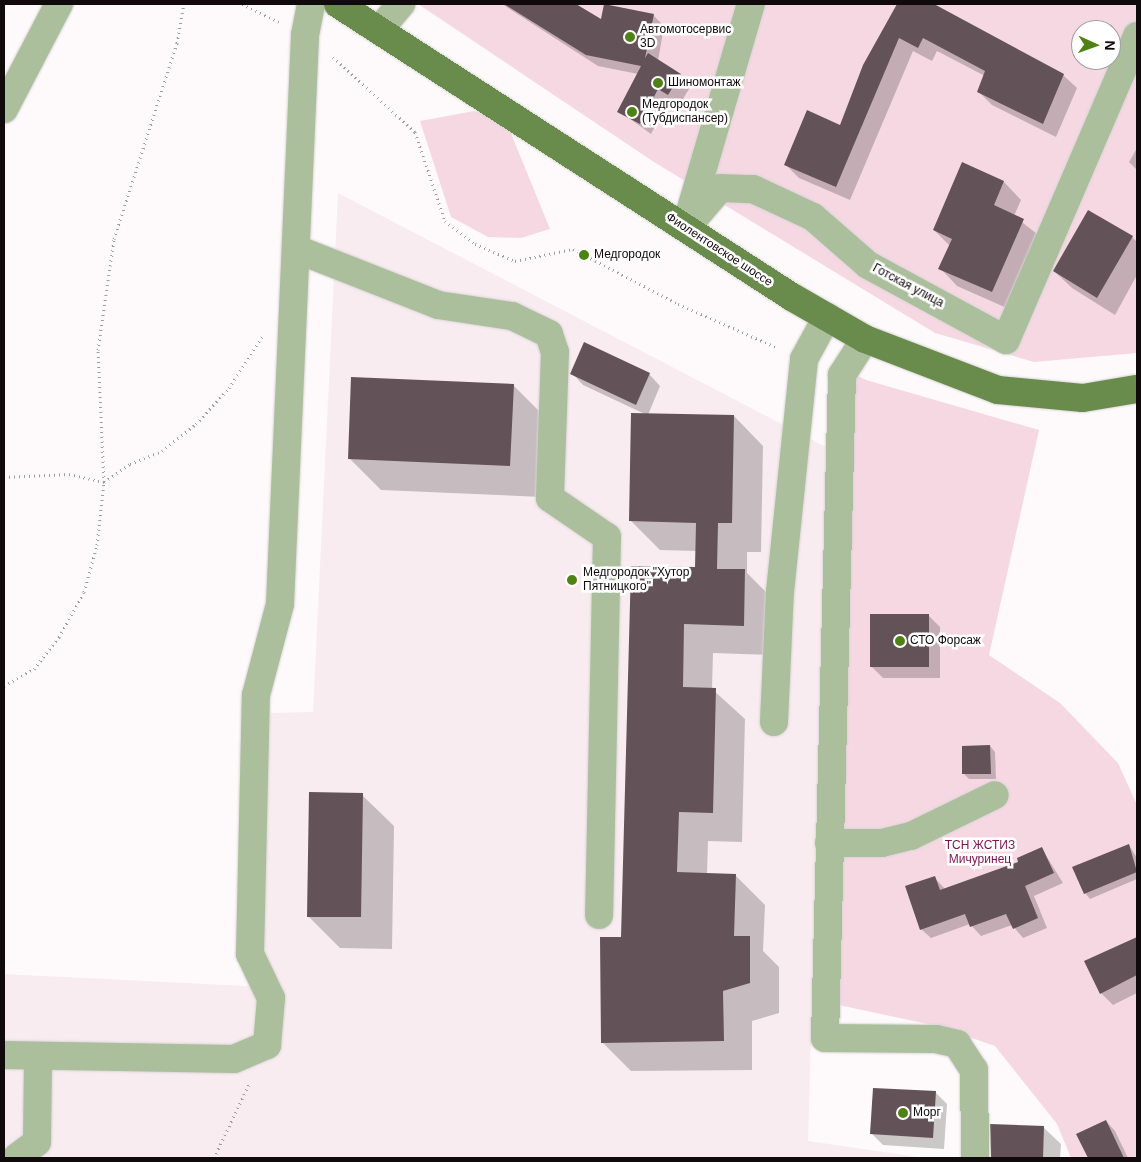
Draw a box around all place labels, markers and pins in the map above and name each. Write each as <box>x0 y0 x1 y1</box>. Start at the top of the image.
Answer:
place label: Автомотосервис 3D <box>640 23 731 51</box>
marker: Автомотосервис 3D <box>624 31 636 43</box>
place label: Шиномонтаж <box>668 76 741 90</box>
marker: Шиномонтаж <box>652 77 664 89</box>
place label: Медгородок (Тубдиспансер) <box>642 98 728 126</box>
marker: Медгородок (Тубдиспансер) <box>626 106 638 118</box>
place label: Медгородок <box>594 248 660 262</box>
marker: Медгородок <box>578 249 590 261</box>
place label: Медгородок "Хутор Пятницкого" <box>583 566 689 594</box>
marker: Медгородок "Хутор Пятницкого" <box>565 573 579 587</box>
place label: СТО Форсаж <box>910 634 981 648</box>
marker: СТО Форсаж <box>894 635 906 647</box>
place label: Морг <box>913 1106 941 1120</box>
marker: Морг <box>897 1107 909 1119</box>

